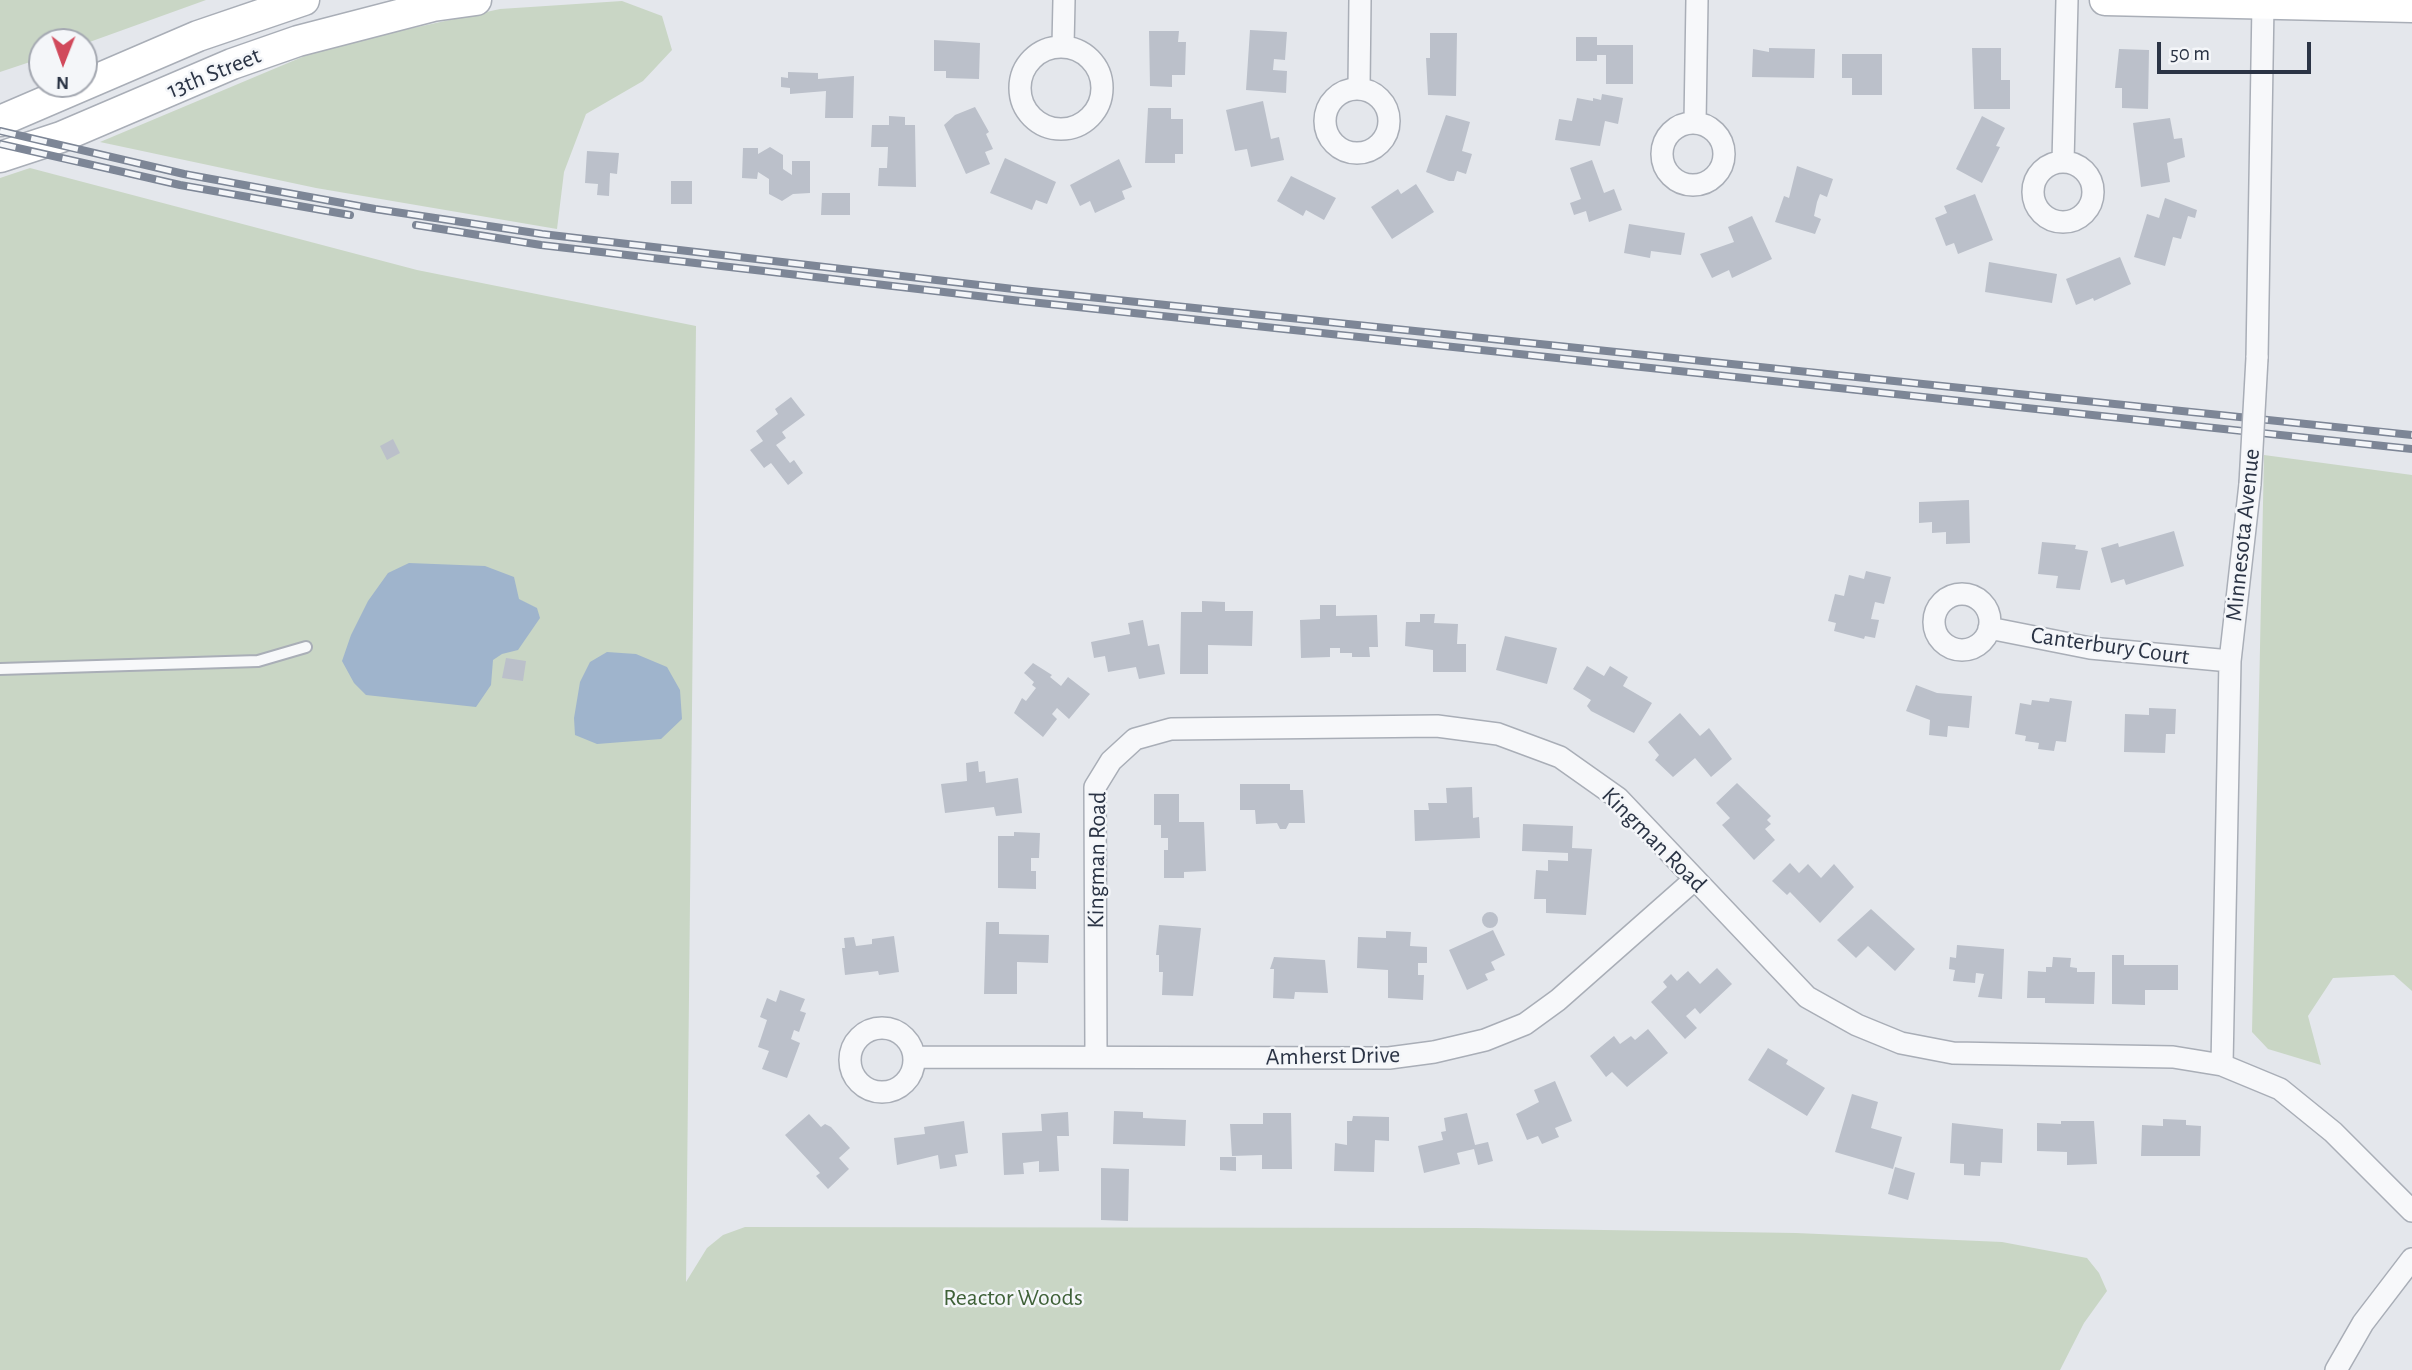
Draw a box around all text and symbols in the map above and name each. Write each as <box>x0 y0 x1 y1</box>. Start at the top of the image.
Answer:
north arrow <box>28 28 98 98</box>
scale bar <box>2160 28 2314 72</box>
street label: 13th Street <box>163 41 265 105</box>
text: 50 m <box>2170 43 2210 64</box>
text: N <box>56 73 69 92</box>
street label: Minnesota Avenue <box>2220 447 2266 623</box>
street label: Canterbury Court <box>2029 621 2191 671</box>
street label: Kingman Road <box>1595 781 1713 899</box>
street label: Kingman Road <box>1081 791 1113 929</box>
street label: Amherst Drive <box>1265 1040 1401 1072</box>
park label: Reactor Woods <box>943 1284 1083 1312</box>

